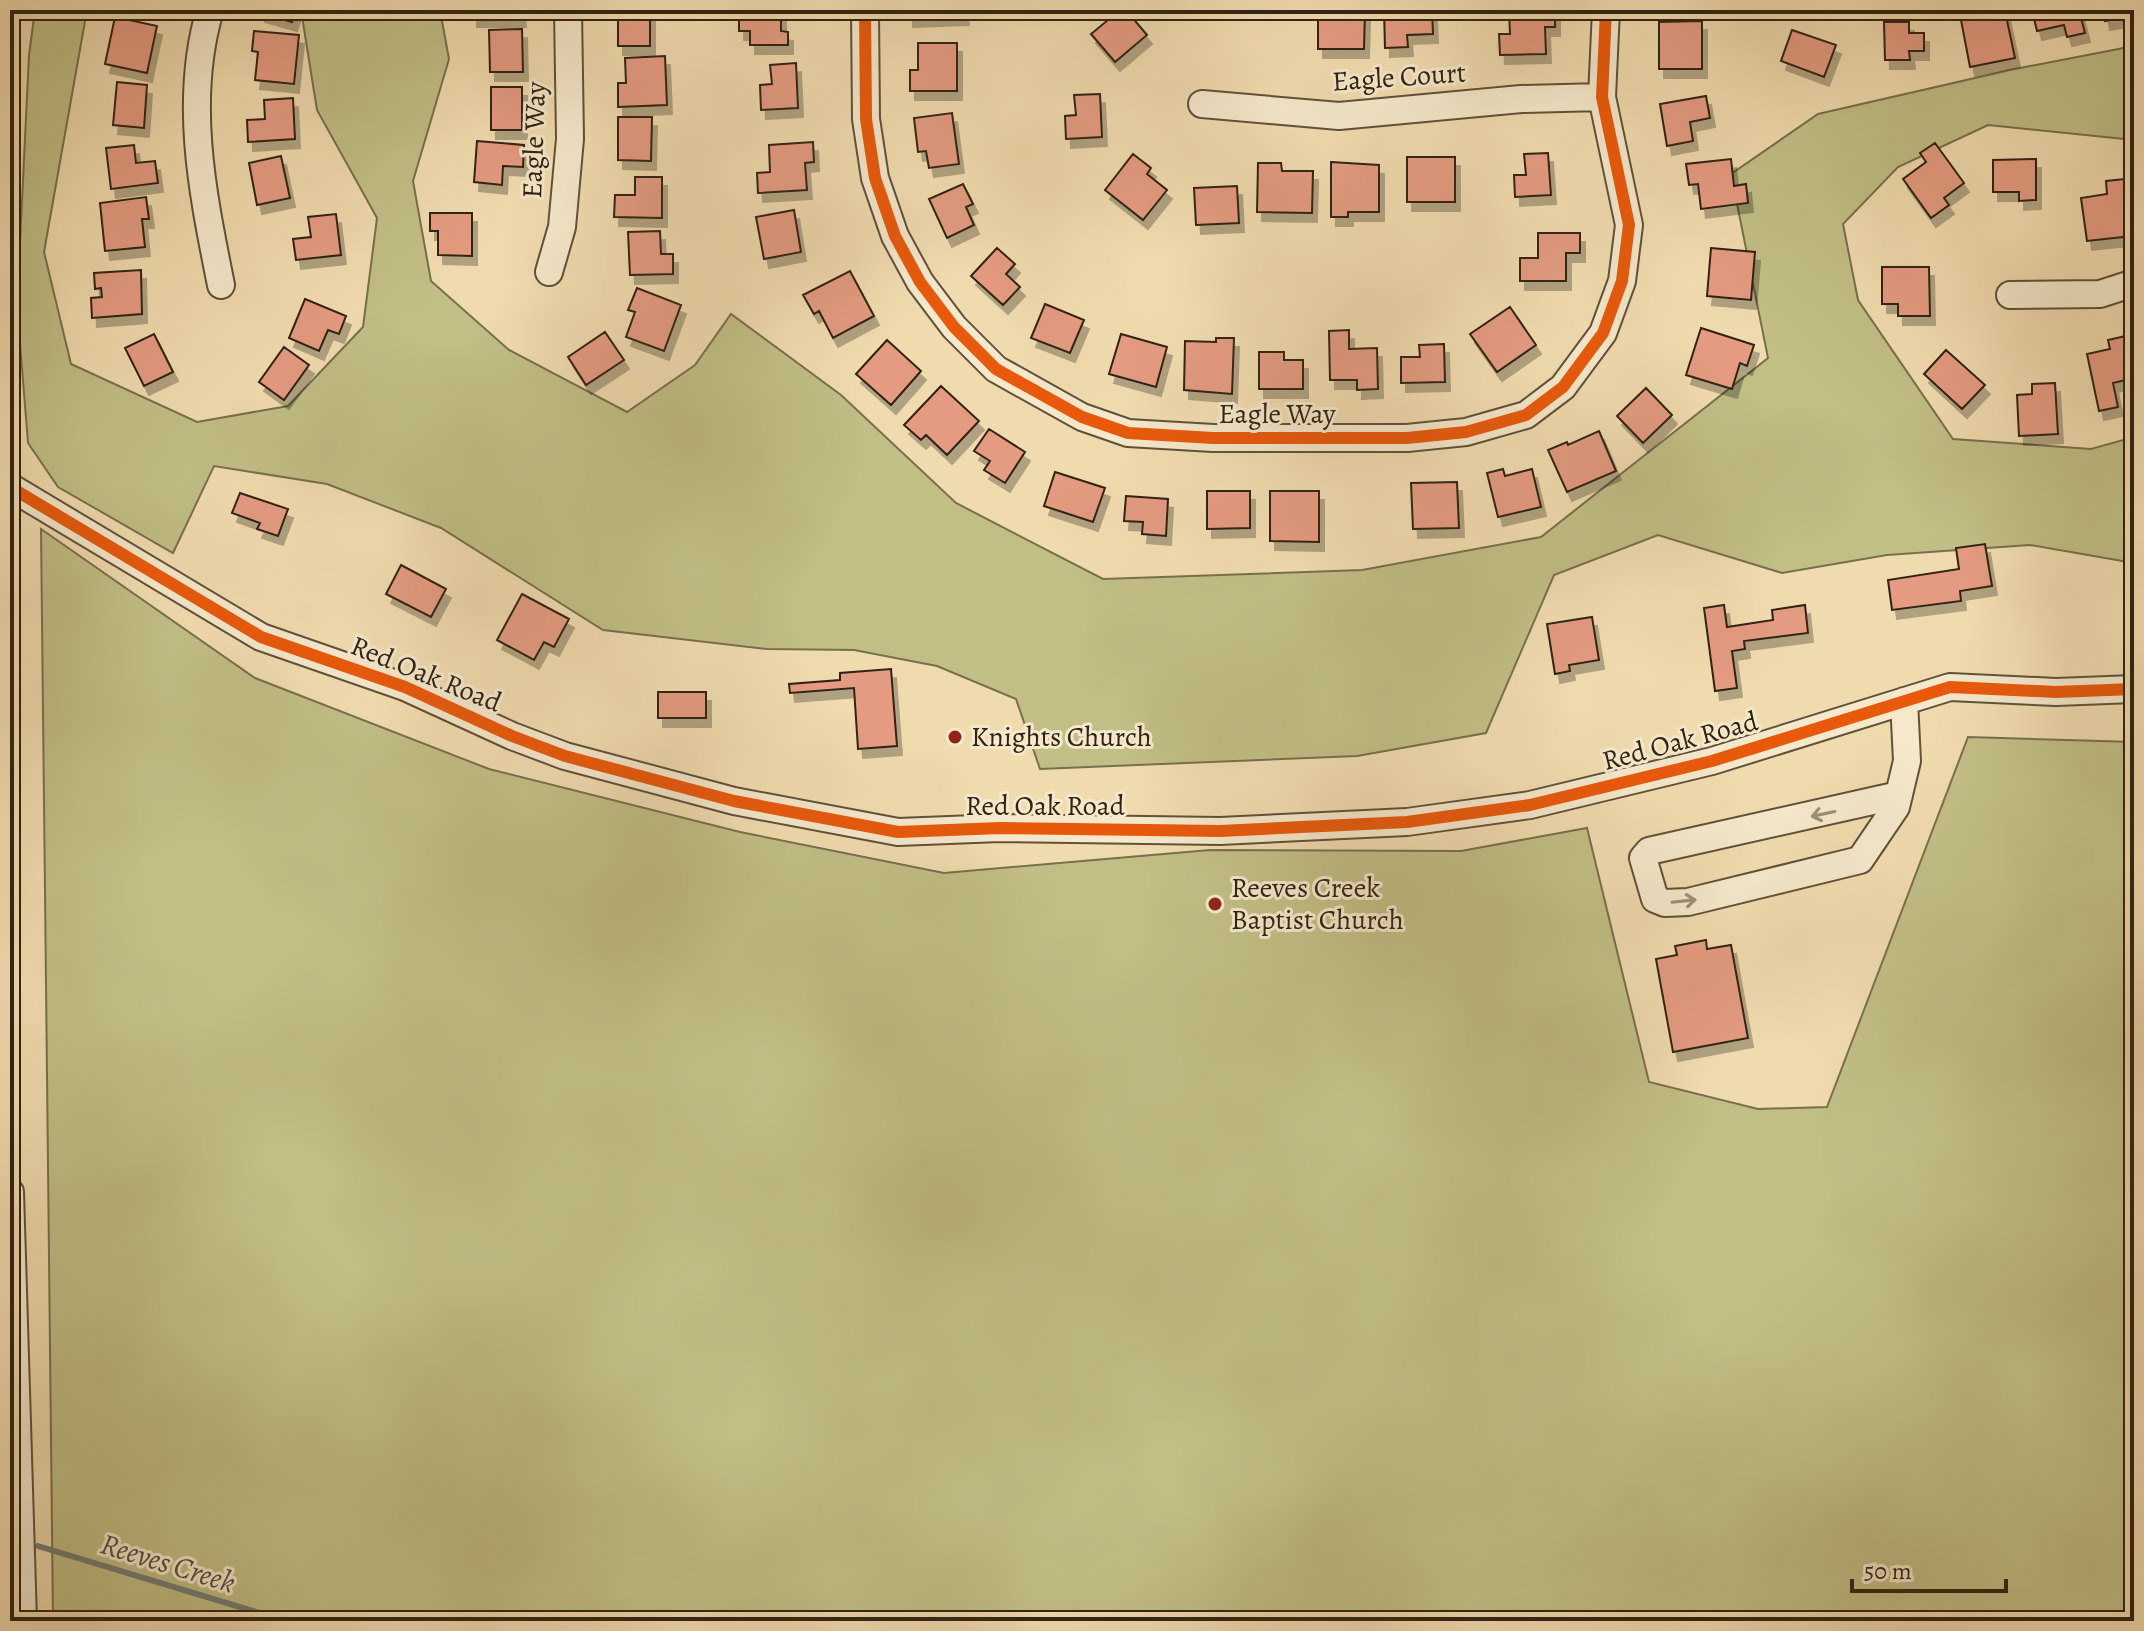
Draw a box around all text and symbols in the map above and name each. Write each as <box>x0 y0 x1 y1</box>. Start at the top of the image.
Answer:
street label: Eagle Court <box>1331 53 1467 101</box>
street label: Eagle Way <box>513 80 555 199</box>
street label: Eagle Way <box>1219 395 1336 433</box>
street label: Red Oak Road <box>345 626 508 722</box>
street label: Red Oak Road <box>1598 702 1763 780</box>
place label: Knights Church <box>971 718 1152 756</box>
marker: Knights Church <box>946 728 964 746</box>
street label: Red Oak Road <box>965 787 1126 825</box>
one-way arrow <box>1811 807 1836 822</box>
place label: Reeves Creek Baptist Church <box>1231 869 1404 939</box>
one-way arrow <box>1670 894 1697 909</box>
marker: Reeves Creek Baptist Church <box>1206 895 1224 913</box>
water label: Reeves Creek <box>96 1524 240 1602</box>
scale bar <box>1852 1543 2006 1593</box>
text: 50 m <box>1864 1555 1912 1587</box>

